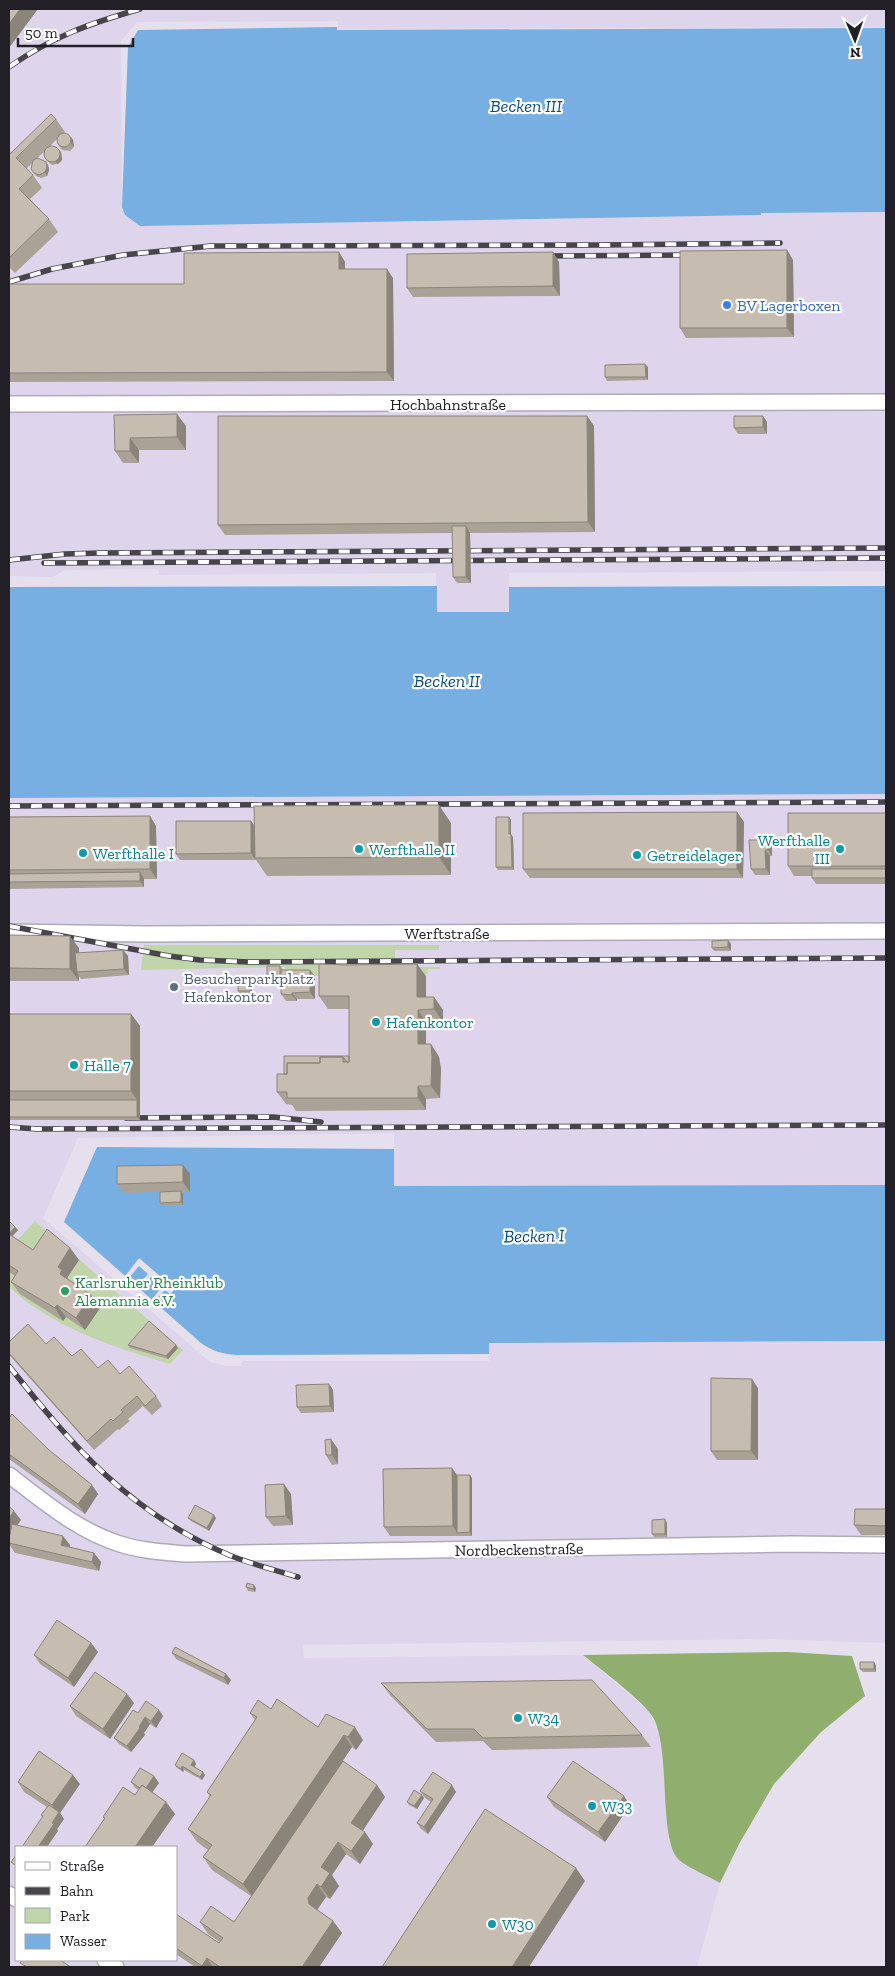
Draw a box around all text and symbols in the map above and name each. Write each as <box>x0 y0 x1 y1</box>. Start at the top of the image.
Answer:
scale bar <box>18 15 132 47</box>
north arrow <box>830 15 880 65</box>
text: 50 m <box>25 24 58 42</box>
text: N <box>849 44 861 61</box>
water label: Becken III <box>490 95 562 117</box>
place label: BV Lagerboxen <box>737 296 841 315</box>
marker: BV Lagerboxen <box>721 299 733 311</box>
street label: Hochbahnstraße <box>390 395 506 414</box>
water label: Becken II <box>414 670 481 692</box>
place label: Werfthalle III <box>758 831 830 868</box>
place label: Werfthalle II <box>369 840 455 859</box>
marker: Werfthalle II <box>353 843 365 855</box>
marker: Werfthalle III <box>834 843 846 855</box>
place label: Werfthalle I <box>93 844 174 863</box>
place label: Getreidelager <box>647 846 742 865</box>
marker: Werfthalle I <box>77 847 89 859</box>
marker: Getreidelager <box>631 849 643 861</box>
street label: Werftstraße <box>405 924 489 943</box>
place label: Besucherparkplatz Hafenkontor <box>184 969 313 1006</box>
marker: Besucherparkplatz Hafenkontor <box>168 981 180 993</box>
place label: Hafenkontor <box>386 1013 474 1032</box>
marker: Hafenkontor <box>370 1016 382 1028</box>
place label: Halle 7 <box>84 1056 131 1075</box>
marker: Halle 7 <box>68 1059 80 1071</box>
water label: Becken I <box>503 1224 565 1248</box>
place label: Karlsruher Rheinklub Alemannia e.V. <box>75 1273 223 1310</box>
marker: Karlsruher Rheinklub Alemannia e.V. <box>59 1285 71 1297</box>
street label: Nordbeckenstraße <box>454 1539 584 1560</box>
place label: W34 <box>528 1709 560 1728</box>
marker: W34 <box>512 1712 524 1724</box>
place label: W33 <box>602 1797 633 1816</box>
marker: W33 <box>586 1800 598 1812</box>
legend <box>15 1846 178 1961</box>
text: Straße <box>60 1857 104 1875</box>
text: Bahn <box>60 1882 94 1900</box>
text: Park <box>60 1907 90 1925</box>
place label: W30 <box>502 1915 534 1934</box>
marker: W30 <box>486 1918 498 1930</box>
text: Wasser <box>60 1932 107 1950</box>

